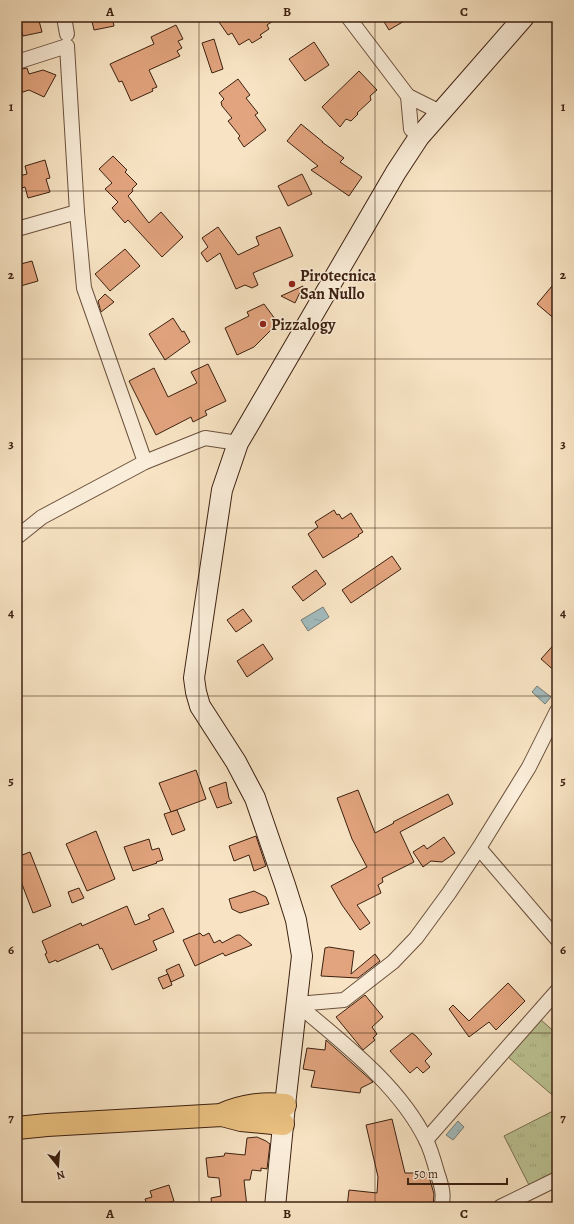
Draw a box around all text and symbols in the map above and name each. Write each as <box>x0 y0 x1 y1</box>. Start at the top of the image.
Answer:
text: A <box>105 3 115 20</box>
text: B <box>283 3 291 20</box>
text: C <box>460 3 468 20</box>
text: 1 <box>9 98 14 115</box>
text: 1 <box>561 98 566 115</box>
place label: Pirotecnica San Nullo <box>300 265 377 305</box>
text: 2 <box>8 266 15 283</box>
text: 2 <box>560 266 567 283</box>
marker: Pirotecnica San Nullo <box>287 279 297 289</box>
place label: Pizzalogy <box>271 314 336 336</box>
marker: Pizzalogy <box>258 319 268 329</box>
text: 3 <box>8 435 14 452</box>
text: 3 <box>560 435 566 452</box>
text: 4 <box>8 604 14 621</box>
text: 4 <box>560 604 566 621</box>
text: 5 <box>8 772 14 789</box>
text: 5 <box>560 772 566 789</box>
text: 6 <box>8 941 14 958</box>
text: 6 <box>560 941 566 958</box>
text: 7 <box>8 1109 14 1126</box>
text: 7 <box>560 1109 566 1126</box>
north arrow <box>38 1146 78 1186</box>
scale bar <box>408 1160 507 1186</box>
text: 50 m <box>414 1166 438 1182</box>
text: N <box>55 1167 67 1183</box>
text: A <box>105 1205 115 1222</box>
text: B <box>283 1205 291 1222</box>
text: C <box>460 1205 468 1222</box>

